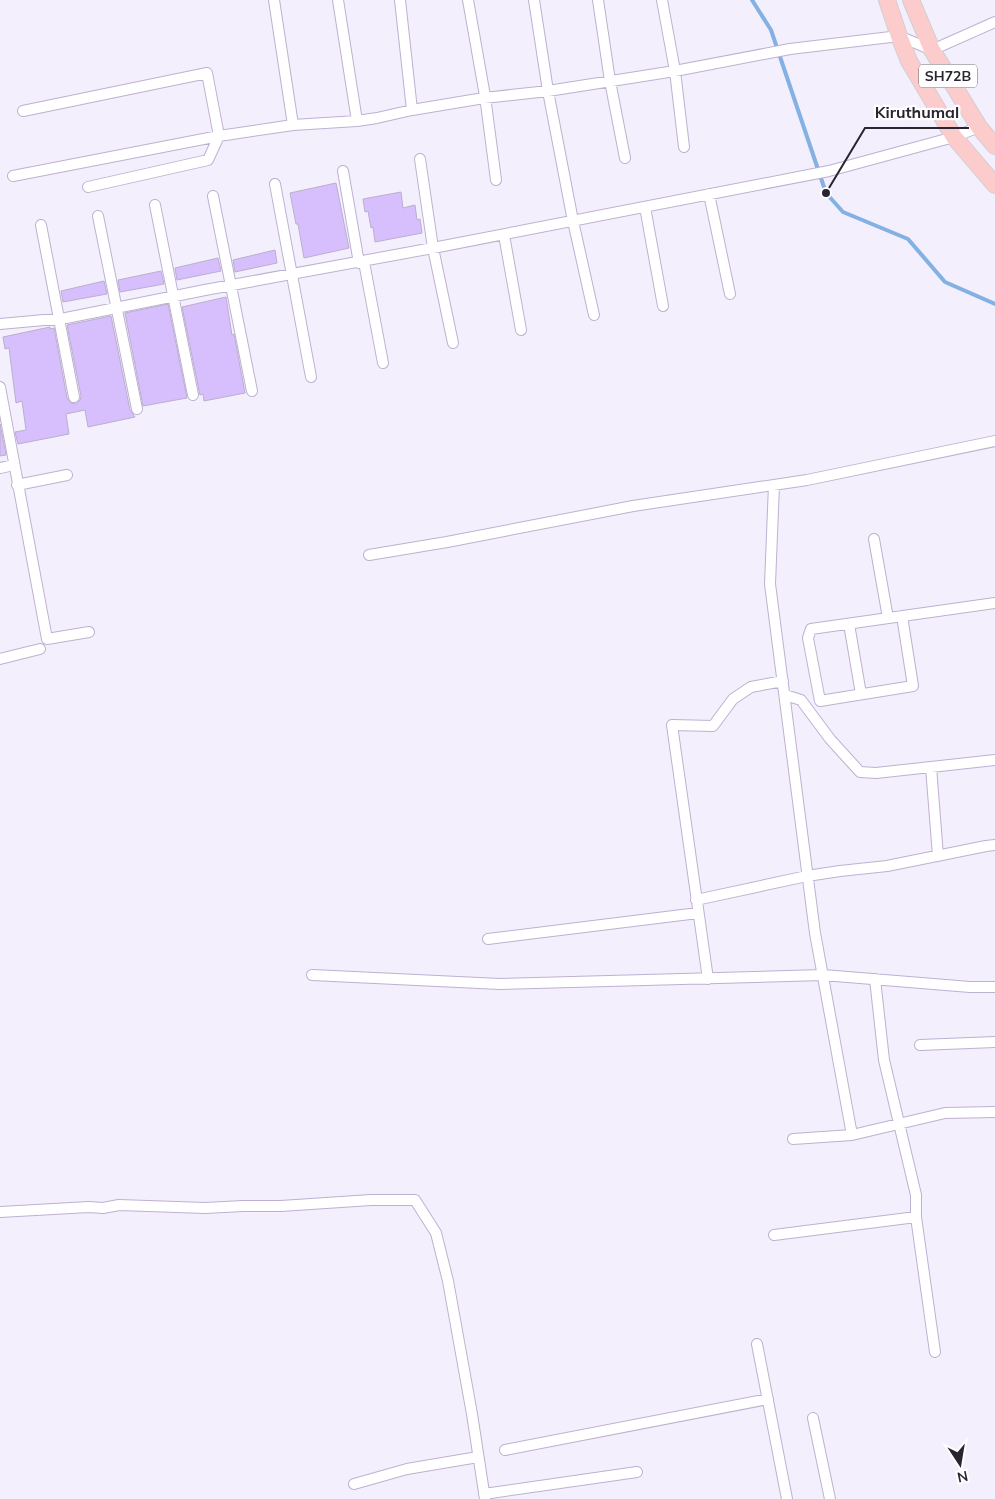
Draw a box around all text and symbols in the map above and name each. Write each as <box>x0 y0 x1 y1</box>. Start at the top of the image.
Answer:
road number: SH72B <box>919 64 977 88</box>
callout: Kiruthumal <box>865 97 969 128</box>
text: Kiruthumal <box>875 102 959 122</box>
north arrow <box>935 1439 985 1489</box>
text: N <box>956 1467 970 1487</box>

